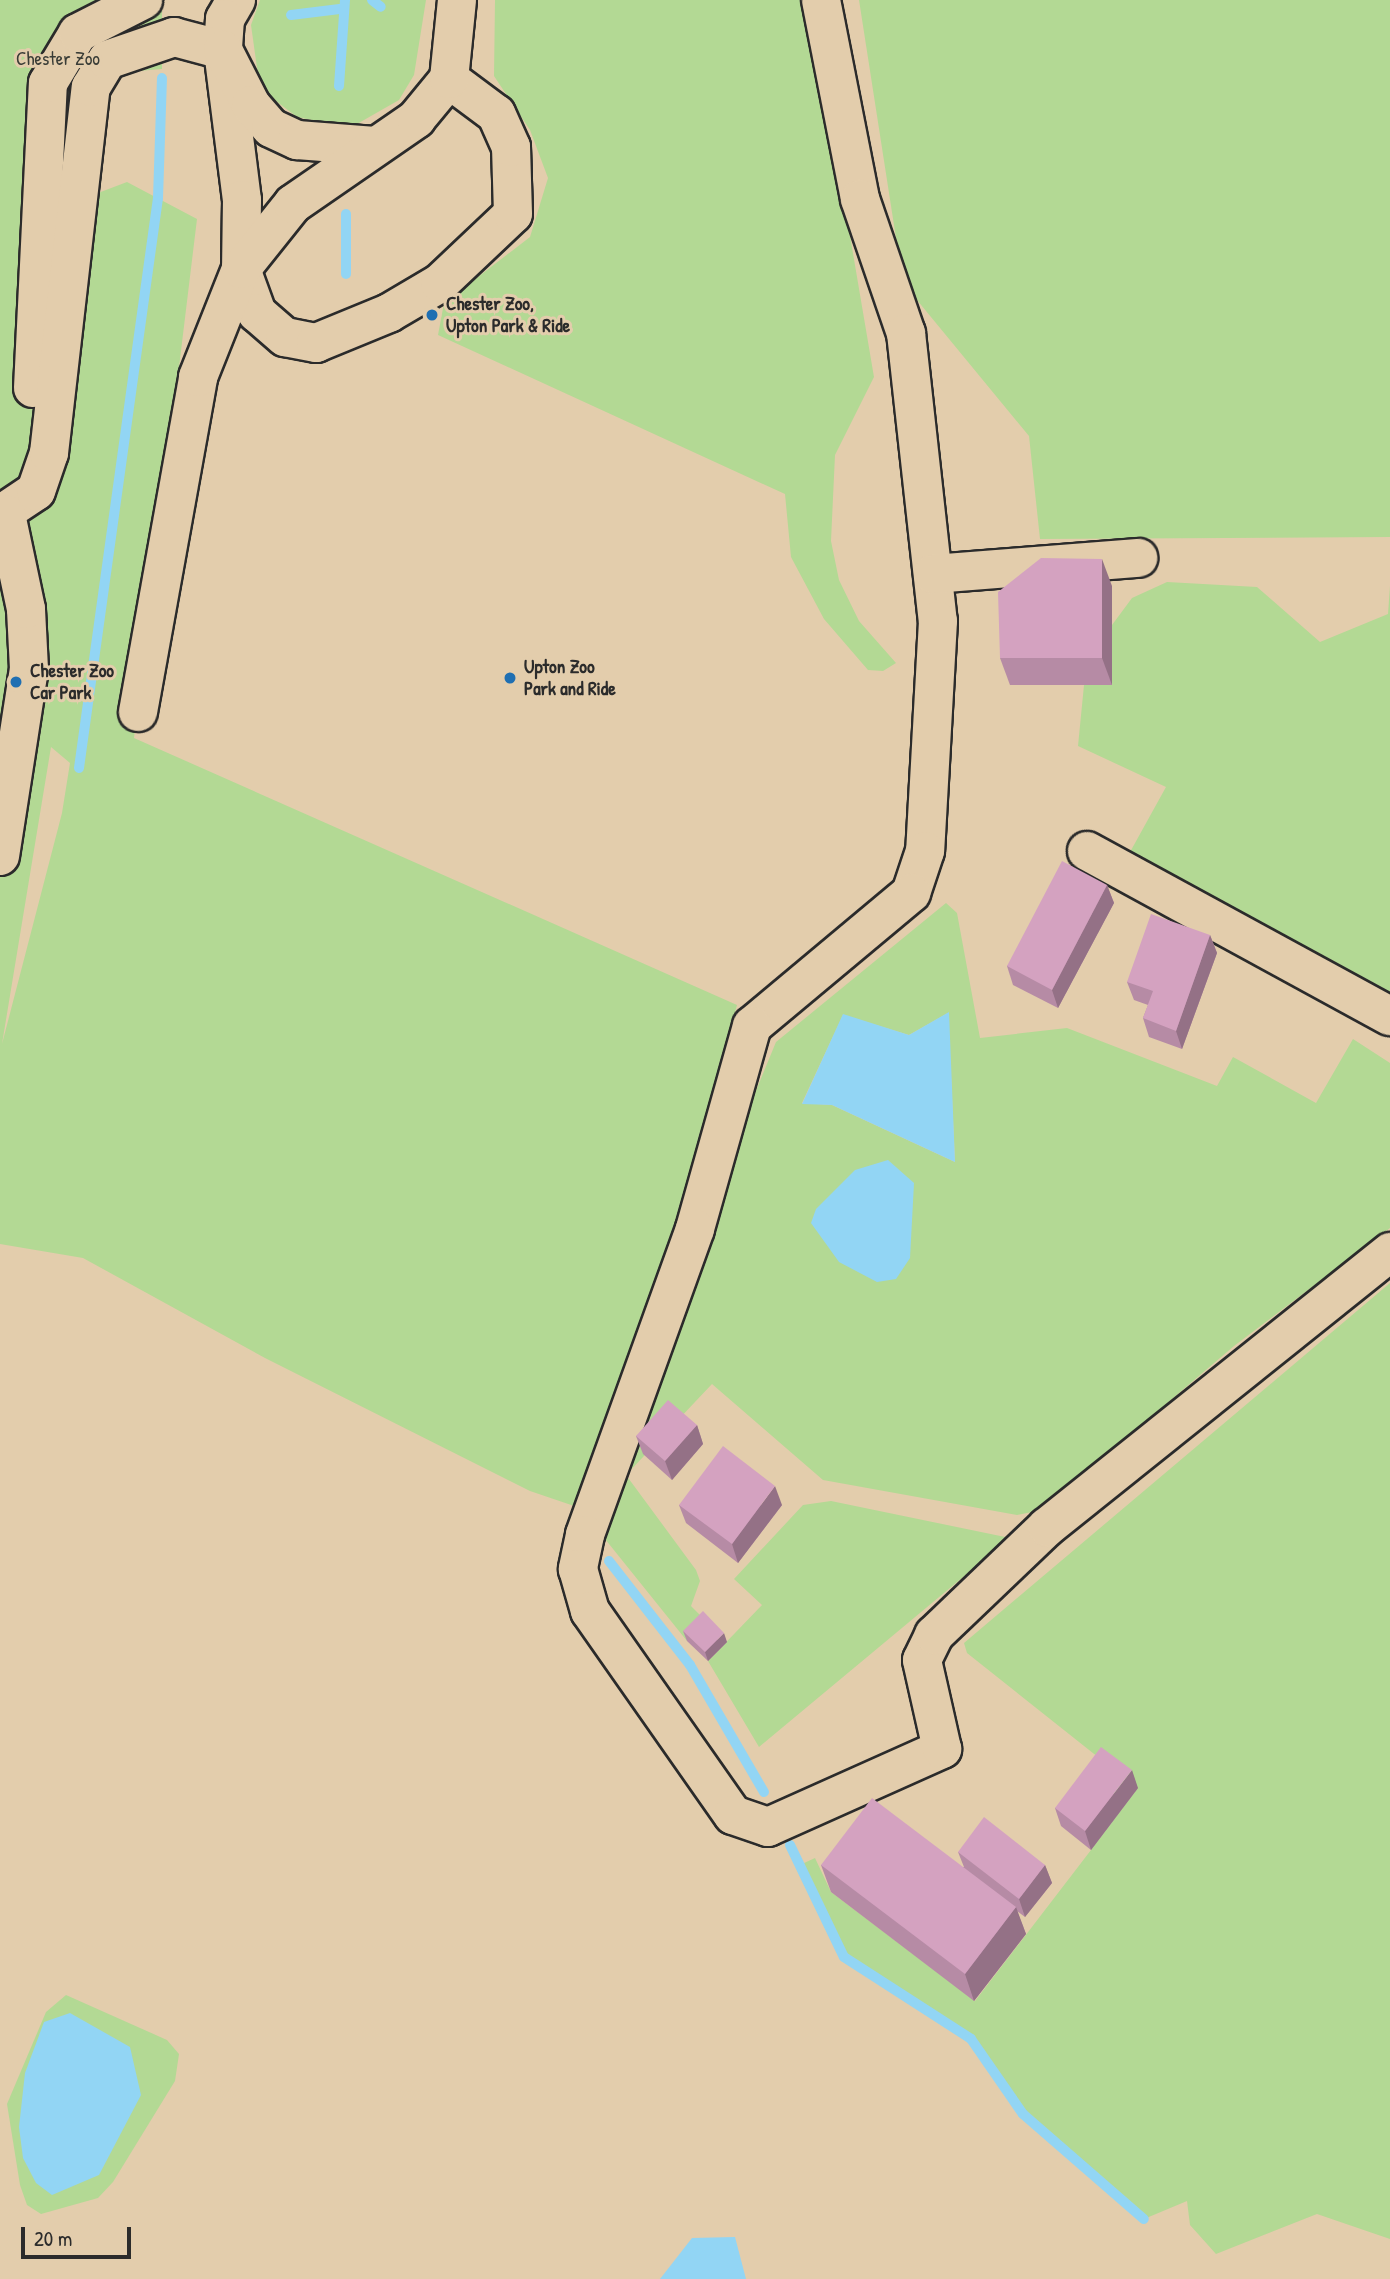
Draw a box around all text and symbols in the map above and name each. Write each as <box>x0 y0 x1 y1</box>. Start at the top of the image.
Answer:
park label: Chester Zoo <box>16 48 100 70</box>
place label: Chester Zoo, Upton Park & Ride <box>446 293 570 337</box>
marker: Chester Zoo, Upton Park & Ride <box>424 307 440 323</box>
place label: Upton Zoo Park and Ride <box>524 656 616 700</box>
place label: Chester Zoo Car Park <box>30 660 114 704</box>
marker: Upton Zoo Park and Ride <box>502 670 518 686</box>
marker: Chester Zoo Car Park <box>8 674 24 690</box>
scale bar <box>24 2212 135 2256</box>
text: 20 m <box>34 2224 72 2253</box>

